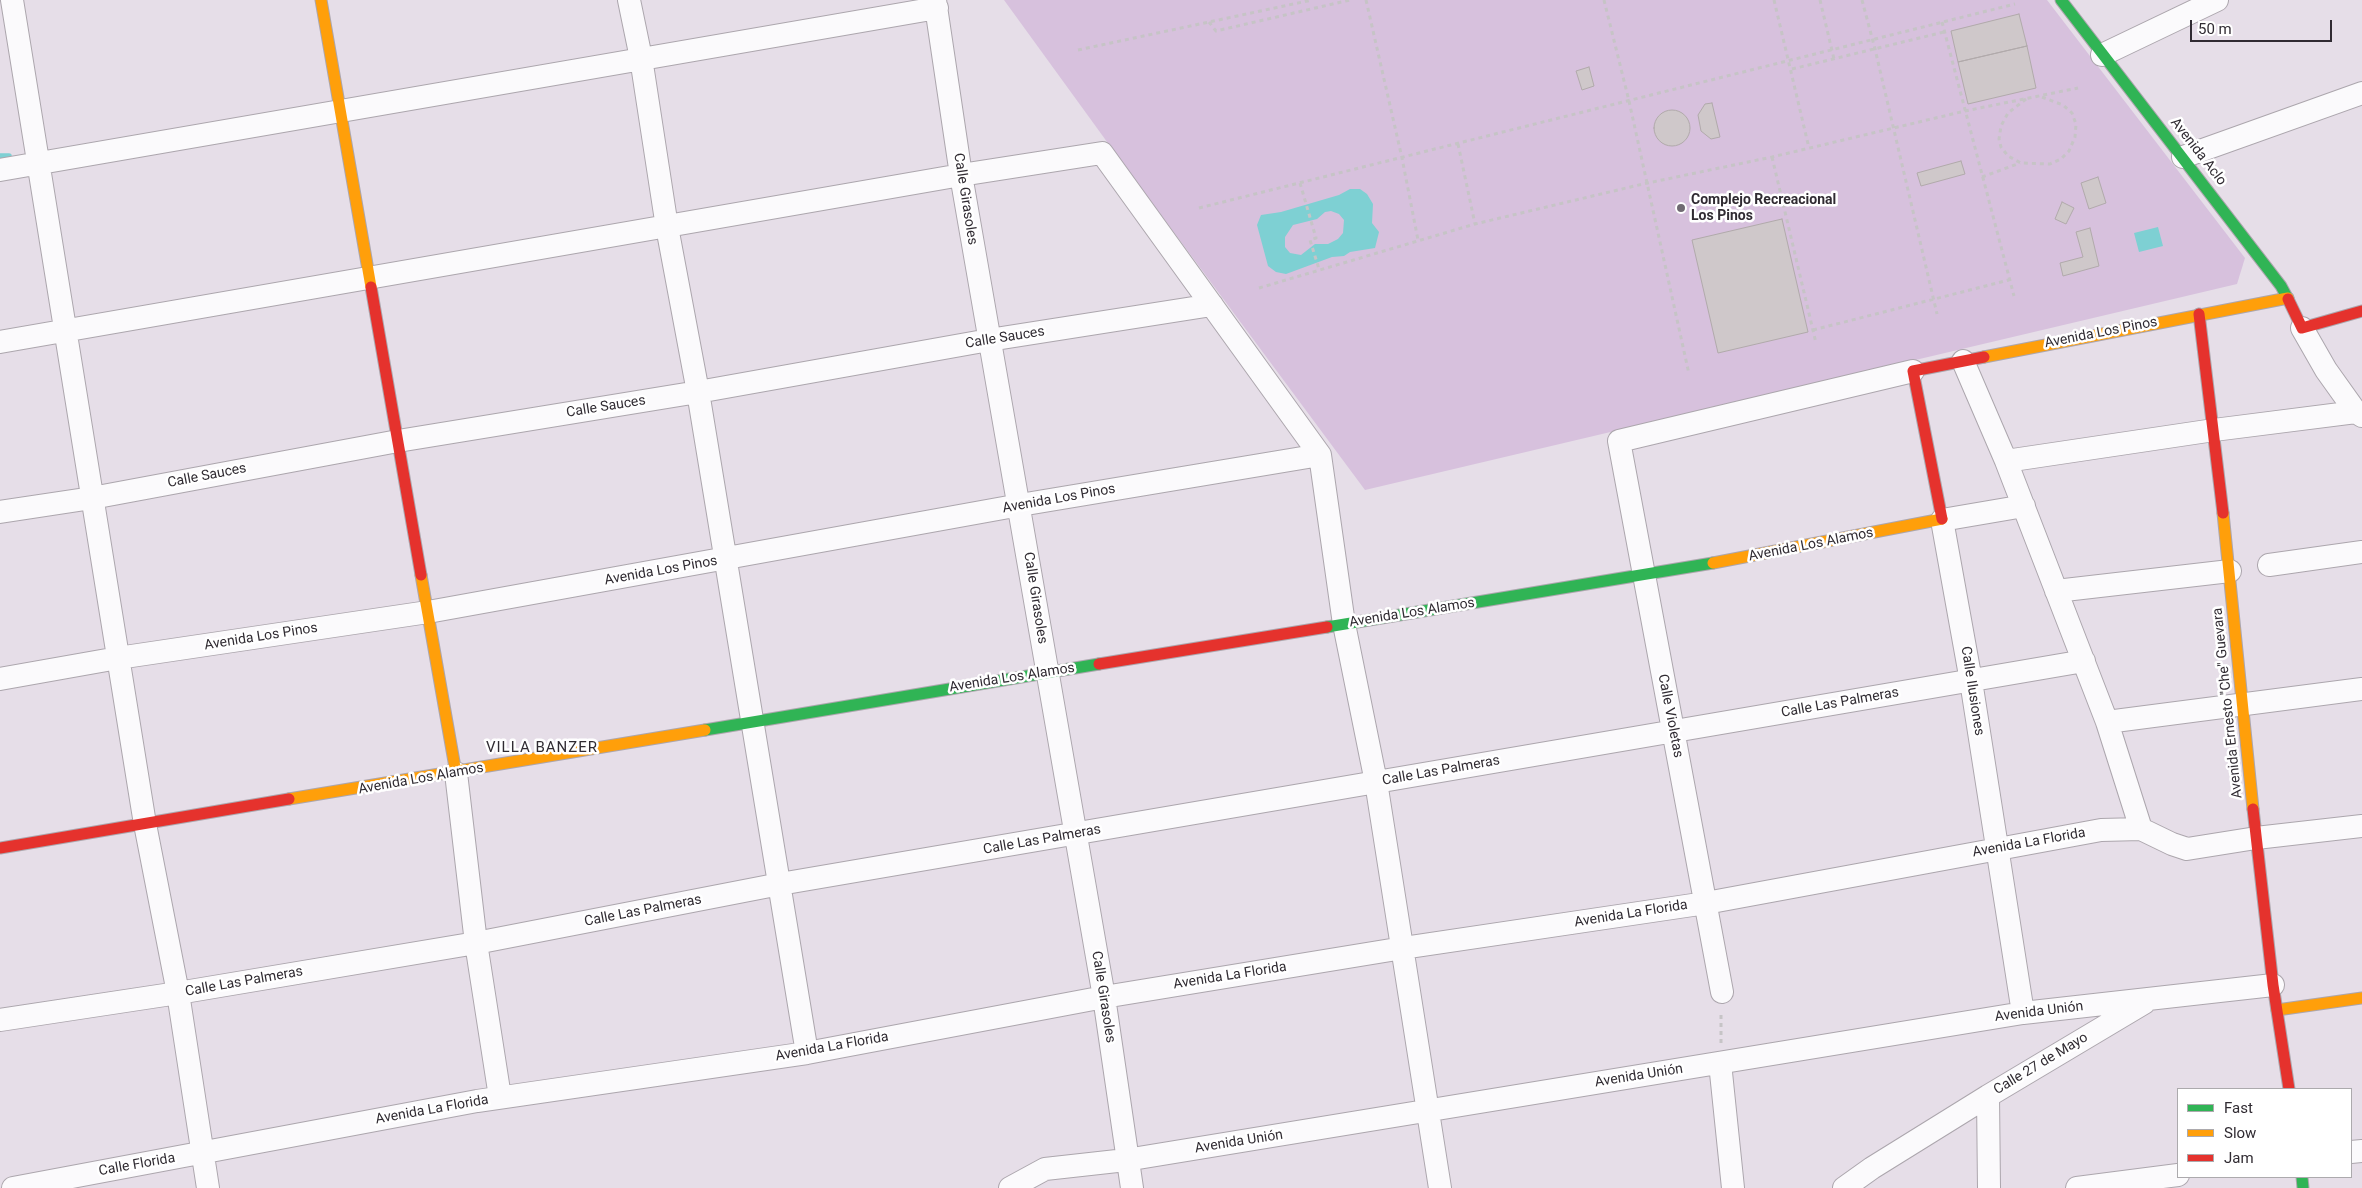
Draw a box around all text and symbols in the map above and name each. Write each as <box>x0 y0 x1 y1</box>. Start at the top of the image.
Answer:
scale bar <box>2192 10 2334 42</box>
text: 50 m <box>2198 20 2232 38</box>
street label: Avenida Aclo <box>2166 115 2230 189</box>
street label: Calle Girasoles <box>949 152 981 246</box>
place label: Complejo Recreacional Los Pinos <box>1691 192 1836 224</box>
marker: Complejo Recreacional Los Pinos <box>1675 202 1687 214</box>
street label: Avenida Los Pinos <box>2043 314 2159 352</box>
street label: Calle Sauces <box>964 323 1046 353</box>
street label: Calle Sauces <box>565 392 647 422</box>
street label: Calle Sauces <box>166 460 248 492</box>
street label: Avenida Los Pinos <box>1001 481 1117 517</box>
street label: Avenida Los Alamos <box>1747 525 1875 565</box>
street label: Calle Girasoles <box>1019 551 1051 645</box>
street label: Avenida Los Pinos <box>603 553 719 589</box>
street label: Avenida Los Alamos <box>1348 595 1476 631</box>
street label: Avenida Ernesto "Che" Guevara <box>2210 607 2246 799</box>
street label: Avenida Los Pinos <box>203 620 319 654</box>
street label: Calle Ilusiones <box>1957 645 1987 737</box>
street label: Avenida Los Alamos <box>948 660 1076 696</box>
street label: Calle Violetas <box>1654 673 1686 759</box>
street label: Calle Las Palmeras <box>1780 684 1900 722</box>
district label: VILLA BANZER <box>484 739 600 757</box>
street label: Calle Las Palmeras <box>1381 752 1501 790</box>
street label: Avenida Los Alamos <box>357 760 485 798</box>
street label: Calle Las Palmeras <box>982 821 1102 859</box>
street label: Avenida La Florida <box>1971 825 2087 861</box>
street label: Calle Las Palmeras <box>583 891 703 931</box>
street label: Avenida La Florida <box>1573 897 1689 931</box>
street label: Calle Girasoles <box>1087 950 1119 1044</box>
street label: Avenida La Florida <box>1172 959 1288 993</box>
street label: Calle Las Palmeras <box>184 963 304 1001</box>
street label: Avenida Unión <box>1994 998 2084 1026</box>
street label: Avenida La Florida <box>774 1029 890 1065</box>
street label: Calle 27 de Mayo <box>1991 1029 2091 1099</box>
street label: Avenida Unión <box>1594 1061 1684 1091</box>
legend <box>2177 1088 2352 1178</box>
street label: Avenida La Florida <box>374 1092 490 1128</box>
text: Fast <box>2224 1099 2253 1117</box>
text: Slow <box>2224 1124 2256 1142</box>
street label: Avenida Unión <box>1194 1127 1284 1157</box>
text: Jam <box>2224 1149 2254 1167</box>
street label: Calle Florida <box>98 1150 176 1180</box>

